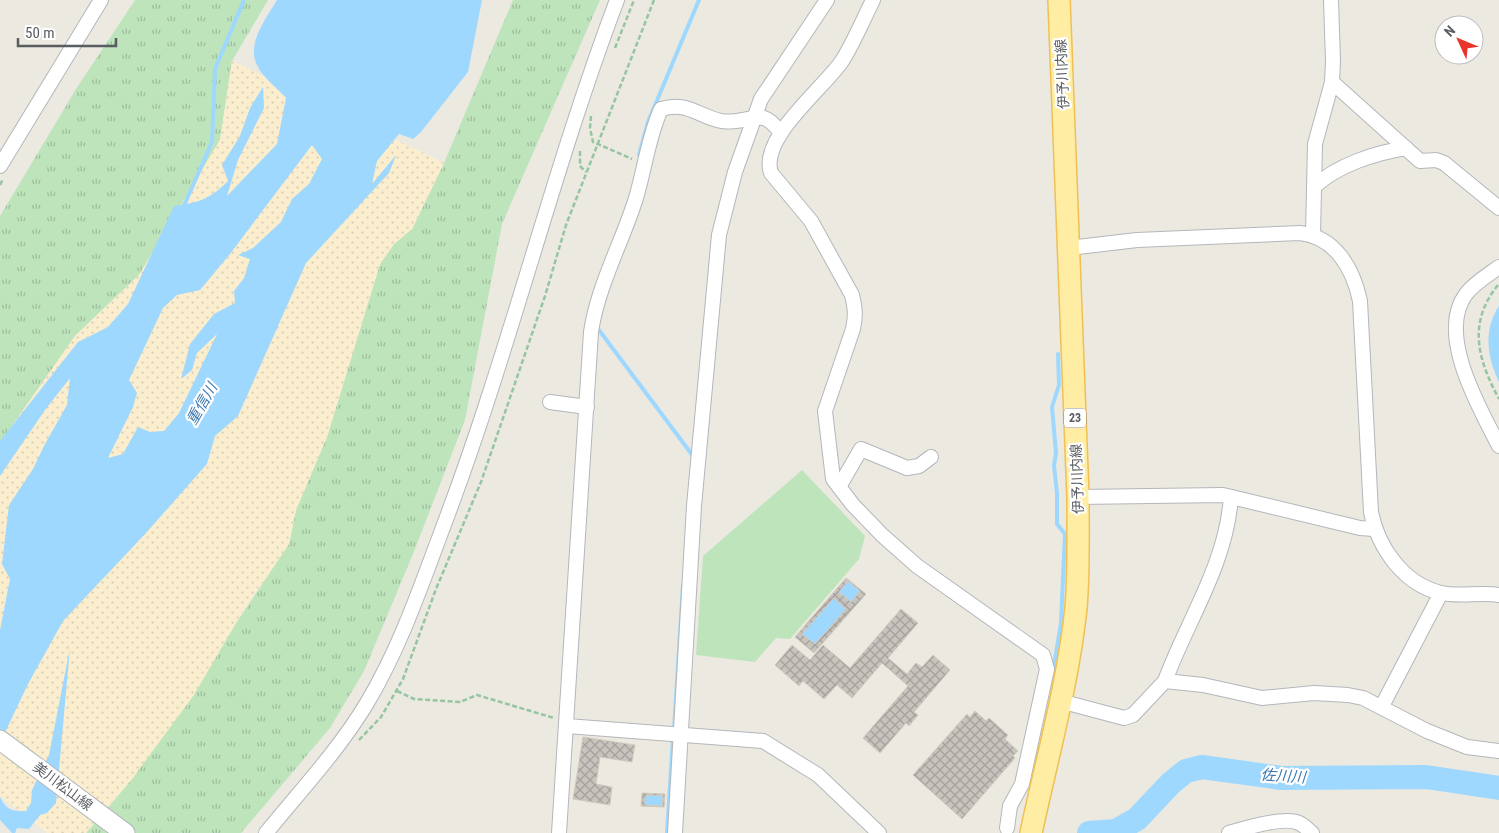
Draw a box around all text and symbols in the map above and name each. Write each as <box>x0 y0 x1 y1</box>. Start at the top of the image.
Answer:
scale bar <box>18 15 115 47</box>
north arrow <box>1434 15 1484 65</box>
text: N <box>1441 22 1458 40</box>
text: 50 m <box>25 24 55 42</box>
street label: 伊予川内線 <box>1052 39 1072 109</box>
water label: 重信川 <box>183 378 222 428</box>
road number: 23 <box>1064 408 1086 428</box>
street label: 伊予川内線 <box>1068 444 1086 514</box>
street label: 美川松山線 <box>30 759 96 813</box>
water label: 佐川川 <box>1260 765 1308 787</box>

